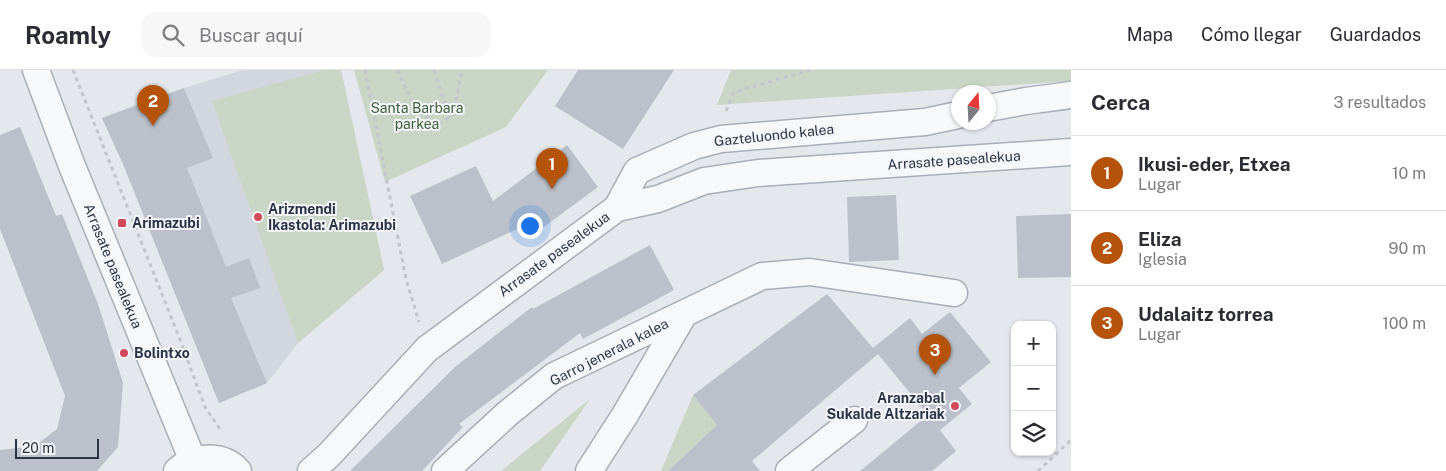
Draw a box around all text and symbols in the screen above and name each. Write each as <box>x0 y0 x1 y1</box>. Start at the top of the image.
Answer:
search box <box>141 12 491 57</box>
text: Roamly <box>25 21 111 49</box>
icon: search <box>159 21 187 49</box>
text: Buscar aquí <box>199 24 303 46</box>
text: Mapa <box>1127 24 1173 45</box>
text: Cómo llegar <box>1201 24 1302 45</box>
text: Guardados <box>1330 24 1421 45</box>
pin: 2 <box>137 85 169 126</box>
north arrow <box>951 85 996 130</box>
text: Cerca <box>1091 90 1150 115</box>
text: 3 resultados <box>1334 93 1426 112</box>
park label: Santa Barbara parkea <box>371 100 463 132</box>
street label: Gazteluondo kalea <box>713 121 835 149</box>
street label: Arrasate pasealekua <box>887 147 1021 173</box>
pin: 1 <box>536 148 568 189</box>
text: Ikusi-eder, Etxea <box>1138 153 1291 175</box>
text: 1 <box>1104 164 1110 183</box>
text: 10 m <box>1392 164 1426 183</box>
text: Lugar <box>1138 175 1181 194</box>
street label: Arrasate pasealekua <box>81 201 145 331</box>
place label: Arizmendi Ikastola: Arimazubi <box>268 201 396 233</box>
street label: Arrasate pasealekua <box>495 208 613 300</box>
marker: Arizmendi Ikastola: Arimazubi <box>252 211 264 223</box>
your location <box>517 213 543 239</box>
place label: Arimazubi <box>132 215 200 231</box>
marker: Arimazubi <box>116 217 128 229</box>
text: Eliza <box>1138 228 1182 250</box>
text: 2 <box>1102 239 1112 258</box>
text: 90 m <box>1389 239 1426 258</box>
text: Iglesia <box>1138 250 1187 269</box>
text: Udalaitz torrea <box>1138 303 1273 325</box>
text: 3 <box>1102 314 1112 333</box>
text: 100 m <box>1382 314 1426 333</box>
street label: Garro jenerala kalea <box>547 315 671 389</box>
map controls <box>1011 321 1056 456</box>
button: + <box>1011 321 1056 366</box>
text: Lugar <box>1138 325 1181 344</box>
pin: 3 <box>919 334 951 375</box>
place label: Bolintxo <box>134 345 190 361</box>
marker: Bolintxo <box>118 347 130 359</box>
button: − <box>1011 366 1056 411</box>
place label: Aranzabal Sukalde Altzariak <box>827 390 945 422</box>
marker: Aranzabal Sukalde Altzariak <box>949 400 961 412</box>
button: layers <box>1011 411 1056 456</box>
scale bar <box>15 436 99 459</box>
text: 20 m <box>22 440 54 456</box>

